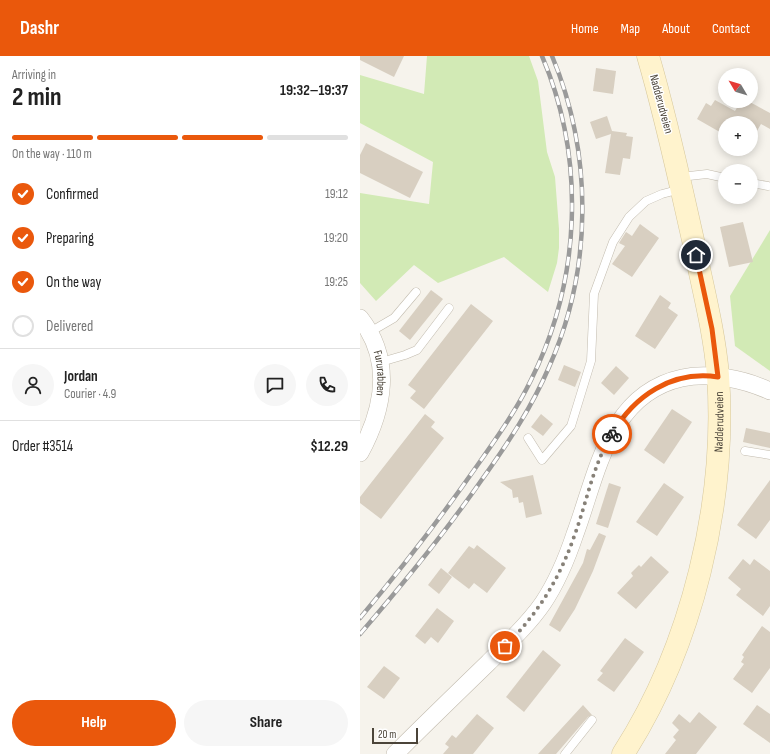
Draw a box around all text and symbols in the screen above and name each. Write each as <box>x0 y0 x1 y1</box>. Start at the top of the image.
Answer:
text: Dashr <box>20 17 59 40</box>
text: Home <box>571 20 599 37</box>
text: Map <box>621 20 640 37</box>
text: About <box>662 20 690 37</box>
text: Contact <box>712 20 750 37</box>
text: Arriving in <box>12 67 56 83</box>
north arrow <box>718 68 758 108</box>
map controls <box>718 68 758 204</box>
street label: Nadderudveien <box>646 73 676 135</box>
text: 19:32–19:37 <box>280 81 348 100</box>
text: 2 min <box>12 82 62 113</box>
button: + <box>718 116 758 156</box>
text: On the way · 110 m <box>12 146 92 162</box>
button: − <box>718 164 758 204</box>
icon: check <box>12 183 34 205</box>
text: Confirmed <box>46 185 99 204</box>
text: 19:12 <box>325 186 348 202</box>
icon: check <box>12 227 34 249</box>
text: Preparing <box>46 229 94 248</box>
text: 19:20 <box>324 230 348 246</box>
pin <box>679 238 713 272</box>
icon: home <box>685 244 707 266</box>
icon: check <box>12 271 34 293</box>
text: On the way <box>46 273 101 292</box>
text: 19:25 <box>325 274 348 290</box>
text: Delivered <box>46 317 93 336</box>
street label: Fururabben <box>370 349 389 397</box>
button: person <box>12 364 54 406</box>
button: chat <box>254 364 296 406</box>
button: phone <box>306 364 348 406</box>
text: Jordan <box>64 367 98 386</box>
text: Courier · 4.9 <box>64 386 116 402</box>
street label: Nadderudveien <box>711 391 727 453</box>
courier <box>592 414 632 454</box>
icon: bike <box>601 423 623 445</box>
text: Order #3514 <box>12 437 73 456</box>
text: $12.29 <box>310 437 348 456</box>
pin <box>488 629 522 663</box>
icon: bag <box>494 635 516 657</box>
button: Help <box>12 700 176 746</box>
button: Share <box>184 700 348 746</box>
scale bar <box>372 726 418 745</box>
text: 20 m <box>378 728 396 741</box>

